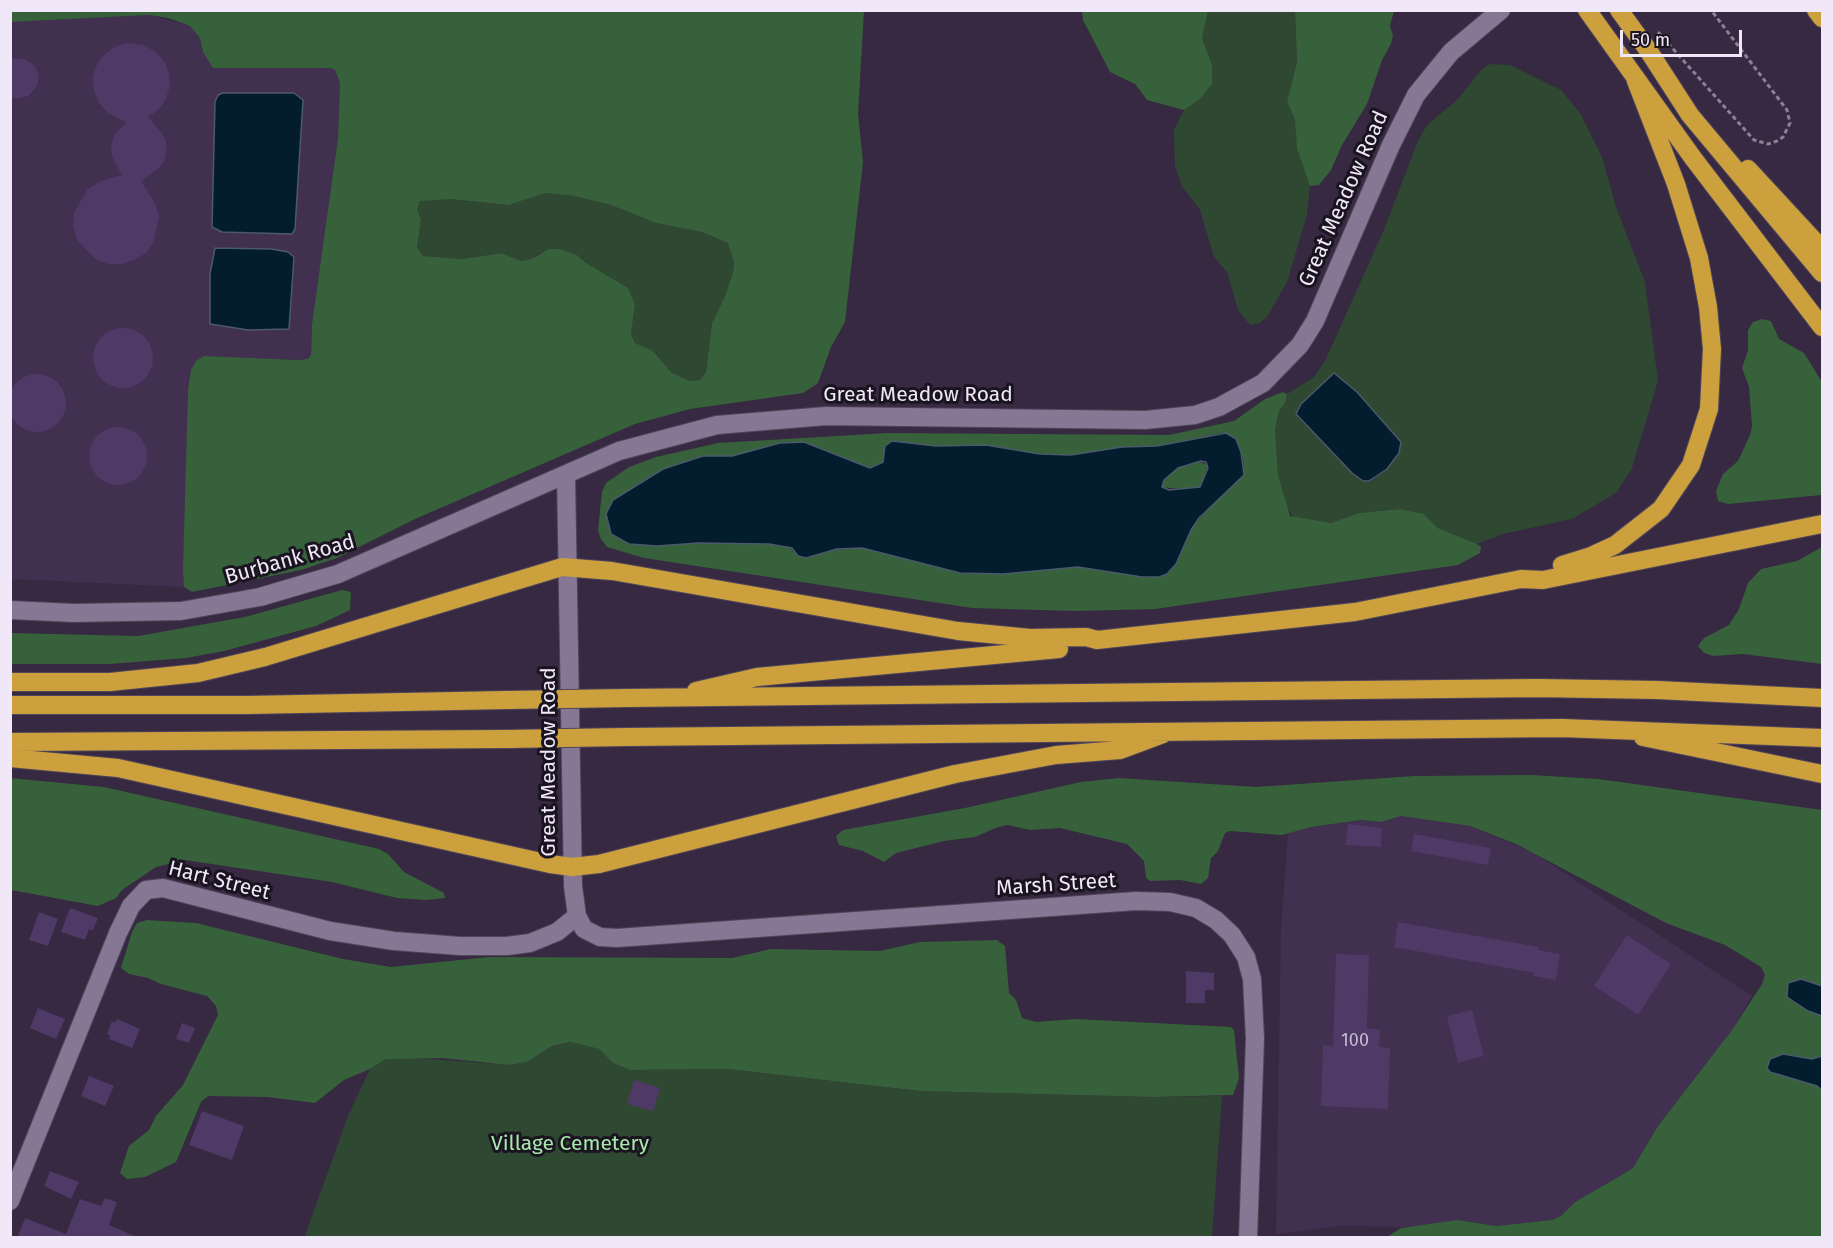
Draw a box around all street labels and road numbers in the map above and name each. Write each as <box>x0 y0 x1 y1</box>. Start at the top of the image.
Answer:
street label: Great Meadow Road <box>1294 107 1394 291</box>
street label: Great Meadow Road <box>823 382 1013 408</box>
street label: Burbank Road <box>222 529 358 591</box>
street label: Great Meadow Road <box>536 667 562 857</box>
street label: Hart Street <box>166 856 272 906</box>
street label: Marsh Street <box>995 868 1117 902</box>

